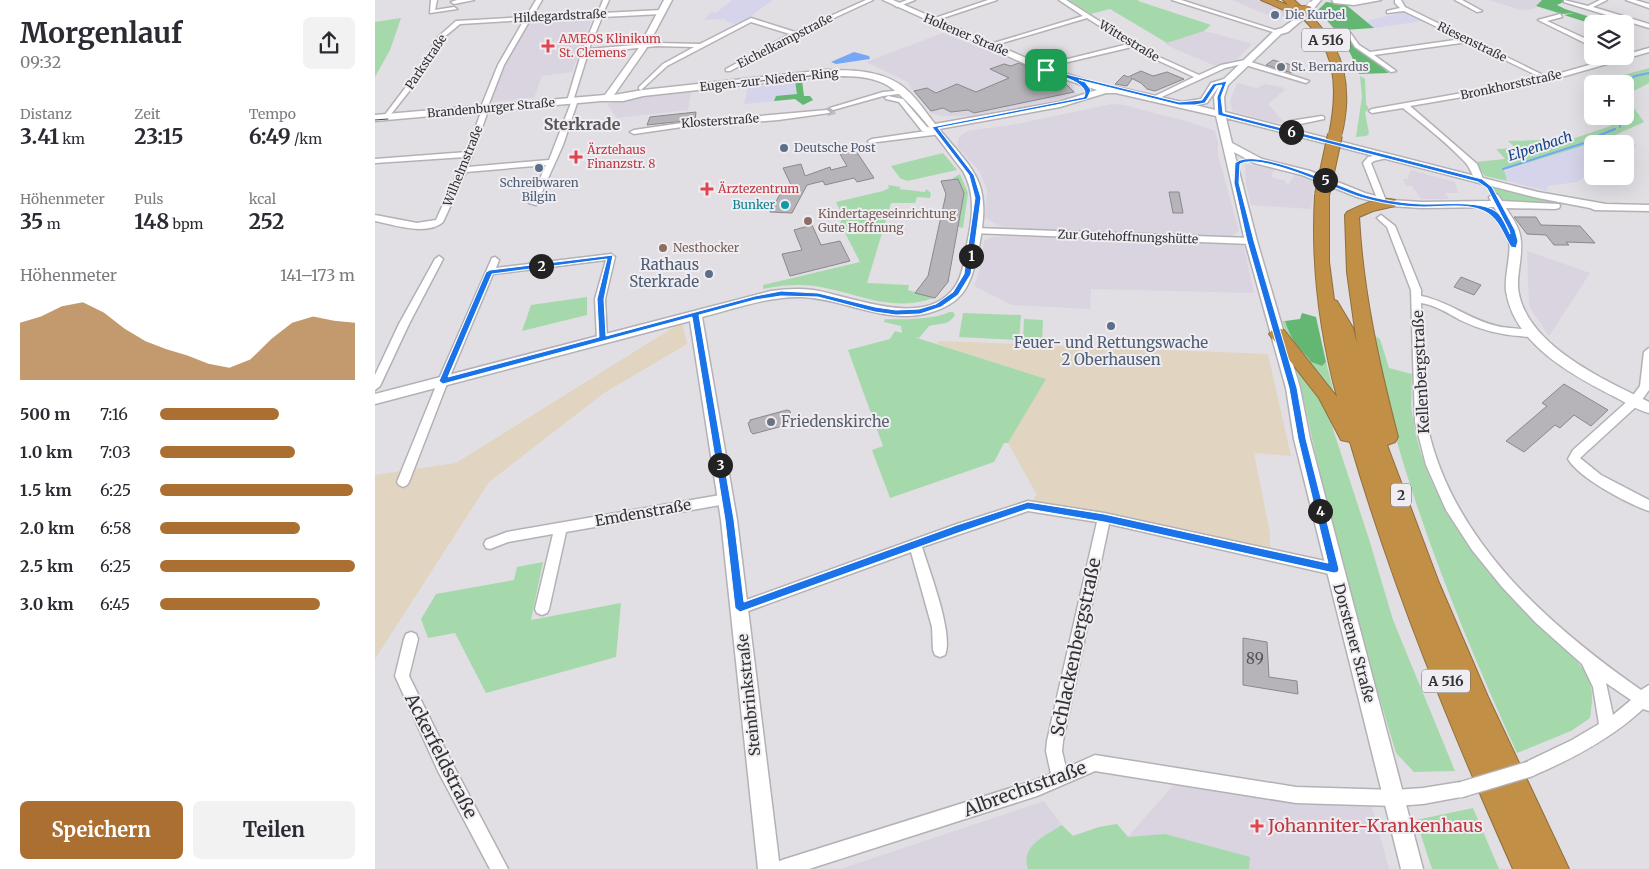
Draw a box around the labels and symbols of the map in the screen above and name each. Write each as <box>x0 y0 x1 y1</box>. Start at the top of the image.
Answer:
street label: Hildegardstraße <box>513 6 607 25</box>
place label: Die Kurbel <box>1285 7 1346 22</box>
marker: Die Kurbel <box>1269 9 1281 21</box>
street label: Eichelkampstraße <box>735 10 835 71</box>
street label: Holtener Straße <box>921 10 1011 59</box>
street label: Wittestraße <box>1095 16 1162 64</box>
street label: Riesenstraße <box>1435 18 1509 65</box>
road number: A 516 <box>1302 28 1350 52</box>
street label: Parkstraße <box>402 31 449 92</box>
place label: AMEOS Klinikum St. Clemens <box>558 31 661 60</box>
marker: AMEOS Klinikum St. Clemens <box>541 39 555 53</box>
pin <box>1025 49 1067 91</box>
place label: St. Bernardus <box>1291 59 1369 74</box>
marker: St. Bernardus <box>1275 61 1287 73</box>
street label: Eugen-zur-Nieden-Ring <box>699 65 840 94</box>
street label: Bronkhorststraße <box>1459 66 1563 103</box>
street label: Brandenburger Straße <box>426 94 555 121</box>
street label: Klosterstraße <box>681 110 759 131</box>
district label: Sterkrade <box>544 114 621 134</box>
pin: 6 <box>1279 120 1303 144</box>
street label: Wilhelmstraße <box>439 123 486 209</box>
water label: Elpenbach <box>1506 127 1574 165</box>
place label: Deutsche Post <box>794 140 876 155</box>
place label: Ärztehaus Finanzstr. 8 <box>586 142 655 171</box>
marker: Deutsche Post <box>778 142 790 154</box>
marker: Ärztehaus Finanzstr. 8 <box>569 150 583 164</box>
marker: Schreibwaren Bilgin <box>533 162 545 174</box>
pin: 5 <box>1313 168 1337 192</box>
place label: Schreibwaren Bilgin <box>499 175 579 204</box>
place label: Ärztezentrum <box>717 181 799 196</box>
marker: Ärztezentrum <box>700 182 714 196</box>
place label: Bunker <box>733 197 776 212</box>
marker: Bunker <box>779 199 791 211</box>
place label: Kindertageseinrichtung Gute Hoffnung <box>818 206 957 235</box>
marker: Kindertageseinrichtung Gute Hoffnung <box>802 215 814 227</box>
street label: Zur Gutehoffnungshütte <box>1058 227 1199 246</box>
place label: Nesthocker <box>673 240 740 255</box>
marker: Nesthocker <box>657 242 669 254</box>
pin: 1 <box>959 244 983 268</box>
pin: 2 <box>529 254 553 278</box>
place label: Rathaus Sterkrade <box>629 255 699 291</box>
marker: Rathaus Sterkrade <box>703 268 715 280</box>
street label: Kellenbergstraße <box>1408 310 1433 434</box>
marker: Feuer- und Rettungswache 2 Oberhausen <box>1105 320 1117 332</box>
place label: Feuer- und Rettungswache 2 Oberhausen <box>1014 333 1208 369</box>
place label: Friedenskirche <box>781 412 890 431</box>
marker: Friedenskirche <box>765 416 777 428</box>
pin: 3 <box>707 452 733 478</box>
road number: 2 <box>1391 484 1411 506</box>
street label: Emdenstraße <box>593 495 693 530</box>
pin: 4 <box>1307 498 1333 524</box>
street label: Schlackenbergstraße <box>1045 555 1106 738</box>
street label: Dorstener Straße <box>1329 581 1380 705</box>
street label: Steinbrinkstraße <box>733 633 764 757</box>
house number: 89 <box>1246 649 1264 668</box>
road number: A 516 <box>1422 669 1470 692</box>
street label: Ackerfeldstraße <box>400 689 483 822</box>
street label: Albrechtstraße <box>959 756 1089 822</box>
place label: Johanniter-Krankenhaus <box>1267 814 1483 837</box>
marker: Johanniter-Krankenhaus <box>1250 819 1264 833</box>

